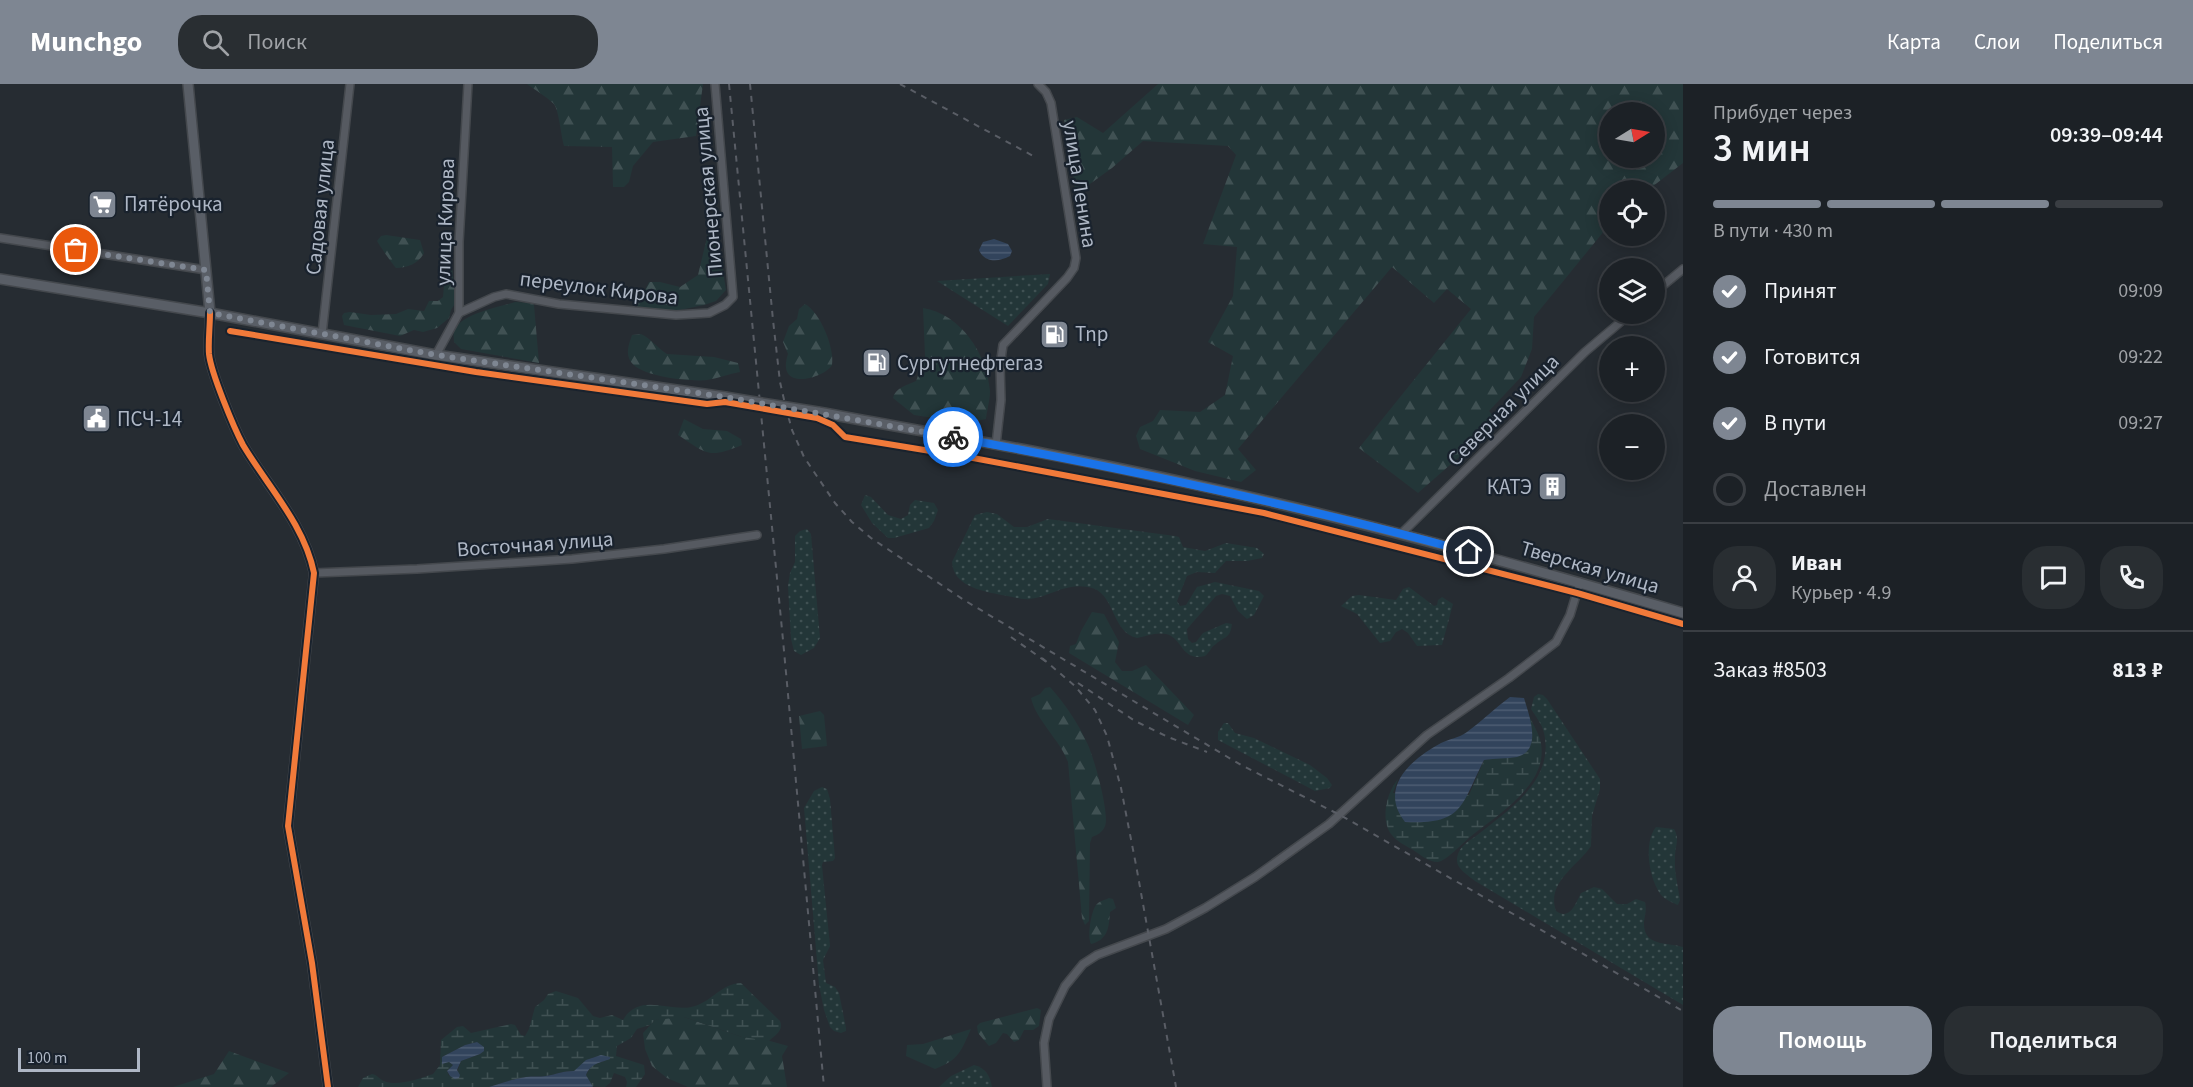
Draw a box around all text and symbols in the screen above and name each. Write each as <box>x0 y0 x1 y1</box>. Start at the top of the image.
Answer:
search box <box>178 15 598 69</box>
text: Munchgo <box>30 22 142 62</box>
icon: search <box>199 26 232 59</box>
text: Поиск <box>247 26 307 58</box>
text: Карта <box>1887 27 1941 57</box>
text: Слои <box>1974 27 2020 57</box>
text: Поделиться <box>2053 27 2163 57</box>
text: Прибудет через <box>1713 99 1852 127</box>
north arrow <box>1599 102 1665 168</box>
map controls <box>1599 102 1665 480</box>
street label: Пионерская улица <box>686 105 730 279</box>
street label: улица Ленина <box>1055 118 1105 250</box>
text: 09:39–09:44 <box>2050 119 2163 151</box>
text: 3 мин <box>1713 121 1811 177</box>
street label: Садовая улица <box>298 138 342 276</box>
street label: улица Кирова <box>428 158 462 286</box>
button: locate <box>1599 180 1665 246</box>
supermarket icon: Пятёрочка <box>87 188 119 220</box>
place label: Пятёрочка <box>124 189 223 219</box>
text: В пути · 430 m <box>1713 217 1833 245</box>
pin <box>50 224 101 275</box>
icon: bag <box>59 233 92 266</box>
button: layers <box>1599 258 1665 324</box>
street label: переулок Кирова <box>518 263 680 313</box>
icon: check <box>1713 275 1746 308</box>
text: Принят <box>1764 275 1837 307</box>
text: 09:09 <box>2118 277 2163 305</box>
fuel station icon: Tnp <box>1038 318 1070 350</box>
place label: Tnp <box>1075 319 1108 349</box>
button: + <box>1599 336 1665 402</box>
icon: check <box>1713 341 1746 374</box>
text: Готовится <box>1764 341 1861 373</box>
text: 09:22 <box>2118 343 2163 371</box>
fuel station icon: Сургутнефтегаз <box>860 347 892 379</box>
street label: Северная улица <box>1440 347 1566 473</box>
place label: Сургутнефтегаз <box>897 348 1043 378</box>
public building icon: ПСЧ-14 <box>80 403 112 435</box>
place label: ПСЧ-14 <box>117 404 182 434</box>
courier <box>923 407 983 467</box>
icon: check <box>1713 407 1746 440</box>
text: В пути <box>1764 407 1826 439</box>
text: 09:27 <box>2118 409 2163 437</box>
button: − <box>1599 414 1665 480</box>
icon: bike <box>937 421 970 454</box>
building icon: КАТЭ <box>1537 471 1569 503</box>
place label: КАТЭ <box>1487 472 1532 502</box>
text: Доставлен <box>1764 473 1867 505</box>
street label: Восточная улица <box>456 524 614 564</box>
pin <box>1443 526 1494 577</box>
street label: Тверская улица <box>1517 533 1663 601</box>
icon: home <box>1452 535 1485 568</box>
button: person <box>1713 546 1776 609</box>
button: chat <box>2022 546 2085 609</box>
button: phone <box>2100 546 2163 609</box>
text: Иван <box>1791 547 1842 579</box>
text: Курьер · 4.9 <box>1791 579 1891 607</box>
text: Заказ #8503 <box>1713 654 1827 686</box>
text: 813 ₽ <box>2112 654 2163 686</box>
button: Помощь <box>1713 1006 1932 1075</box>
button: Поделиться <box>1944 1006 2163 1075</box>
scale bar <box>18 1045 140 1072</box>
text: 100 m <box>27 1047 67 1069</box>

